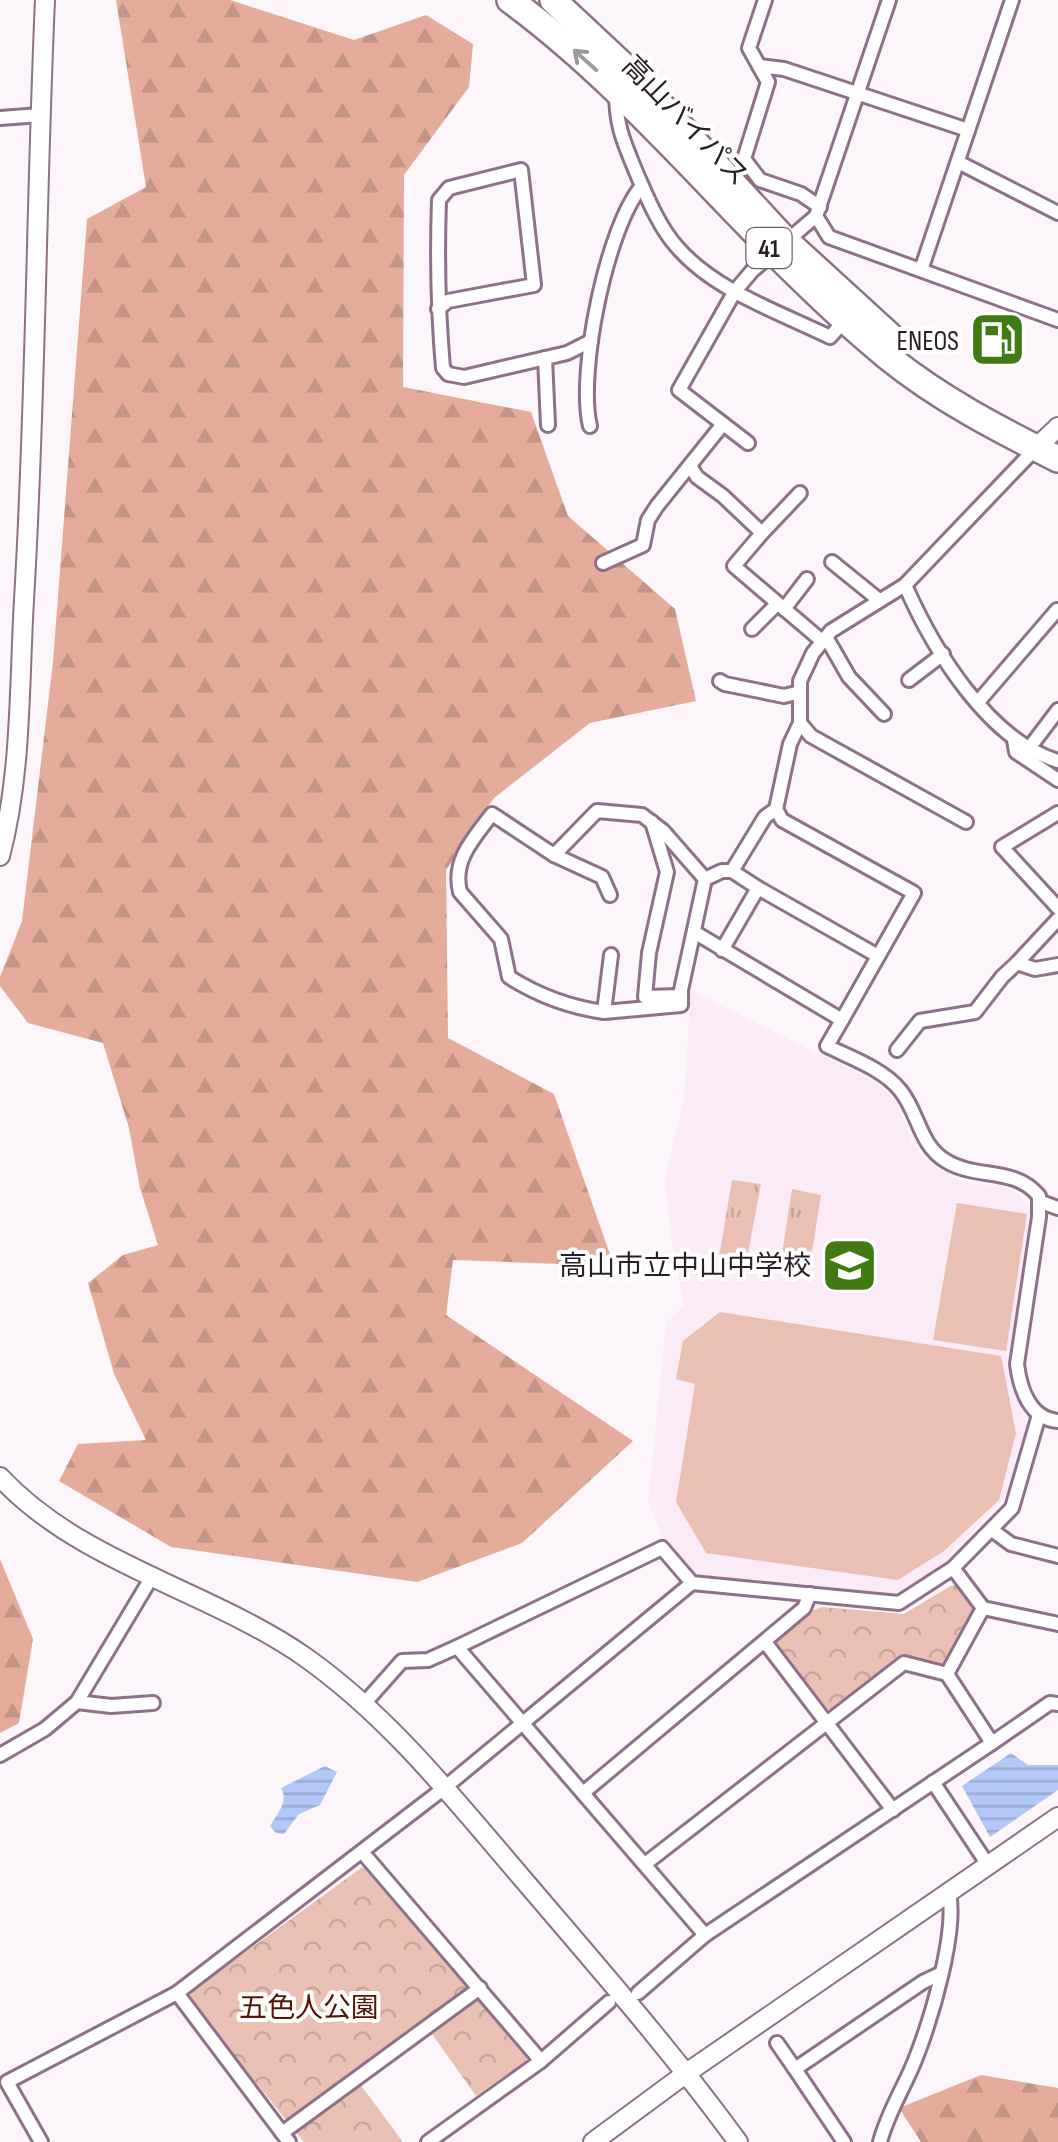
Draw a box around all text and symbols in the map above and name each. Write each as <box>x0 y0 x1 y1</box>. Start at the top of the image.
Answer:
one-way arrow <box>573 49 598 72</box>
street label: 高山バイパス <box>615 49 755 193</box>
road number: 41 <box>746 228 792 268</box>
fuel station icon: ENEOS <box>968 310 1028 370</box>
place label: ENEOS <box>896 325 959 358</box>
school or university icon: 高山市立中山中学校 <box>820 1235 880 1295</box>
place label: 高山市立中山中学校 <box>559 1250 811 1283</box>
park label: 五色人公園 <box>239 1992 379 2025</box>

